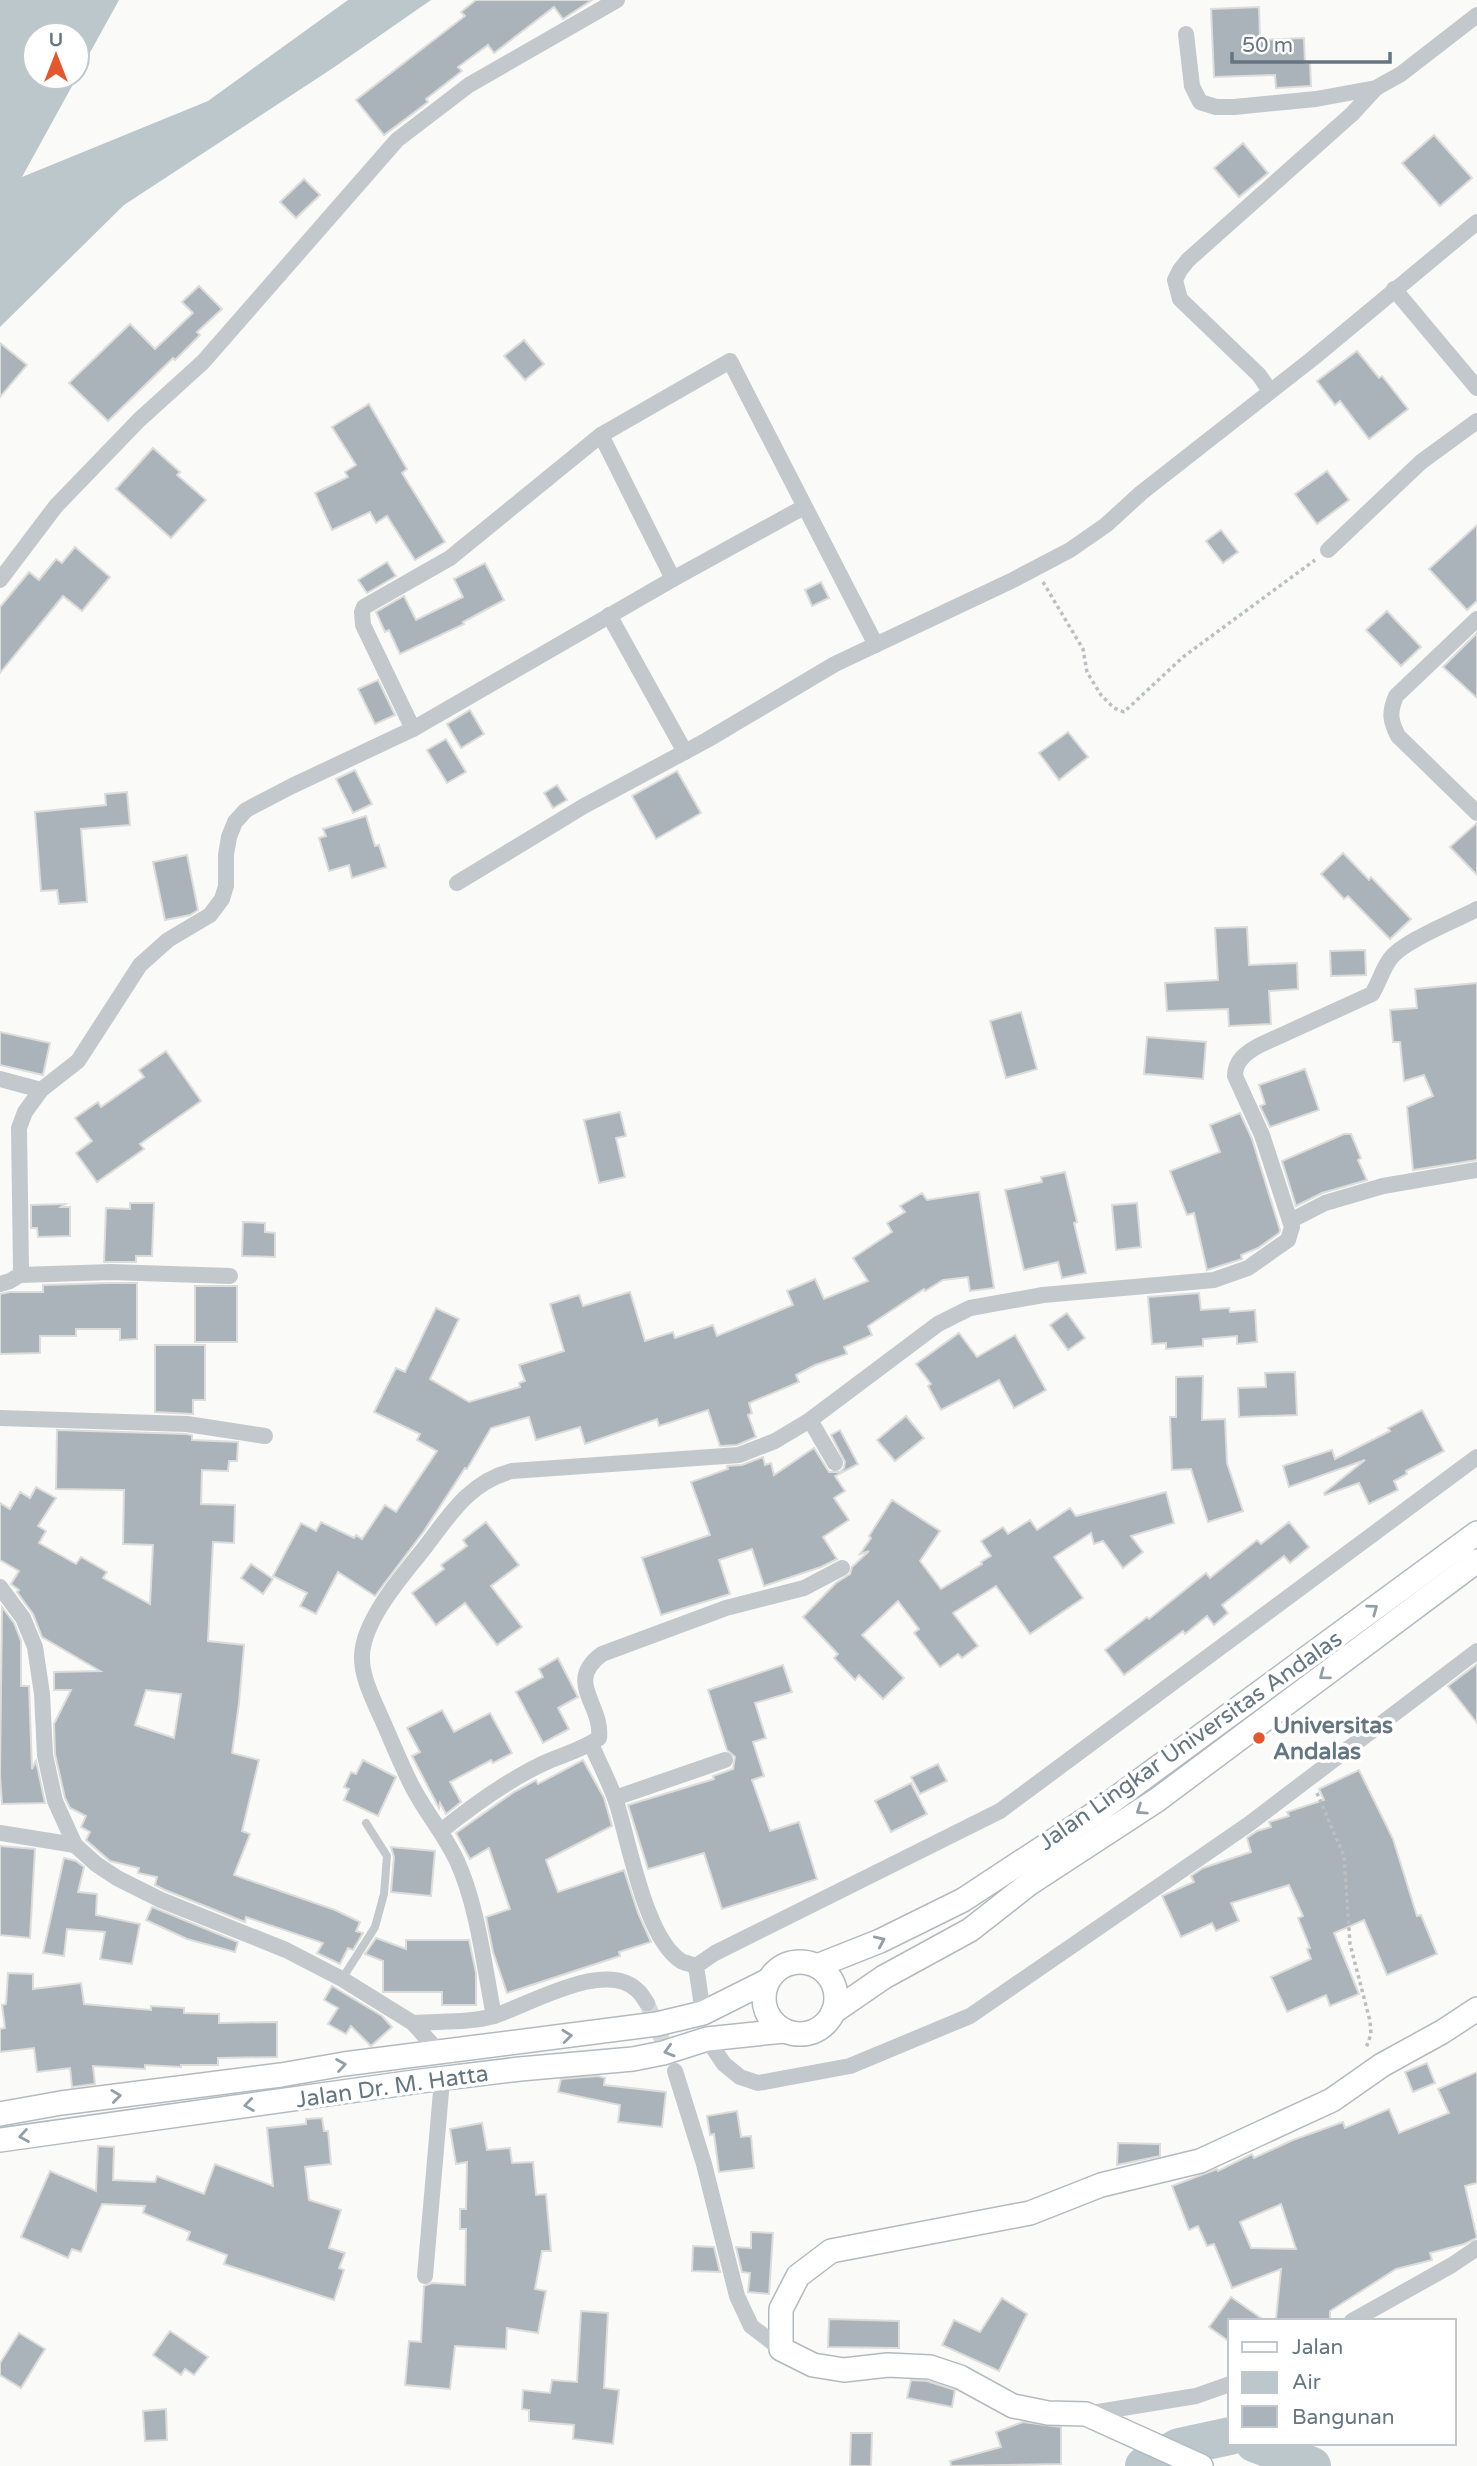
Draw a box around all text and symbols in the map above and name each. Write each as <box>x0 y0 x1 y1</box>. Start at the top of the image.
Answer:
north arrow <box>21 21 91 91</box>
scale bar <box>1232 21 1390 65</box>
text: U <box>49 29 63 51</box>
text: 50 m <box>1242 33 1293 58</box>
one-way arrow <box>1365 1605 1378 1618</box>
street label: Jalan Lingkar Universitas Andalas <box>1033 1625 1348 1857</box>
one-way arrow <box>1319 1667 1332 1679</box>
place label: Universitas Andalas <box>1273 1712 1393 1766</box>
marker: Universitas Andalas <box>1251 1730 1267 1746</box>
one-way arrow <box>1136 1802 1149 1815</box>
one-way arrow <box>873 1935 885 1949</box>
one-way arrow <box>562 2029 573 2044</box>
one-way arrow <box>663 2043 675 2057</box>
one-way arrow <box>335 2058 347 2073</box>
street label: Jalan Dr. M. Hatta <box>294 2060 490 2114</box>
one-way arrow <box>110 2089 122 2104</box>
one-way arrow <box>243 2097 255 2112</box>
one-way arrow <box>18 2129 30 2144</box>
legend <box>1228 2319 1456 2445</box>
text: Jalan <box>1292 2335 1343 2360</box>
text: Air <box>1292 2370 1321 2395</box>
text: Bangunan <box>1292 2405 1395 2430</box>

